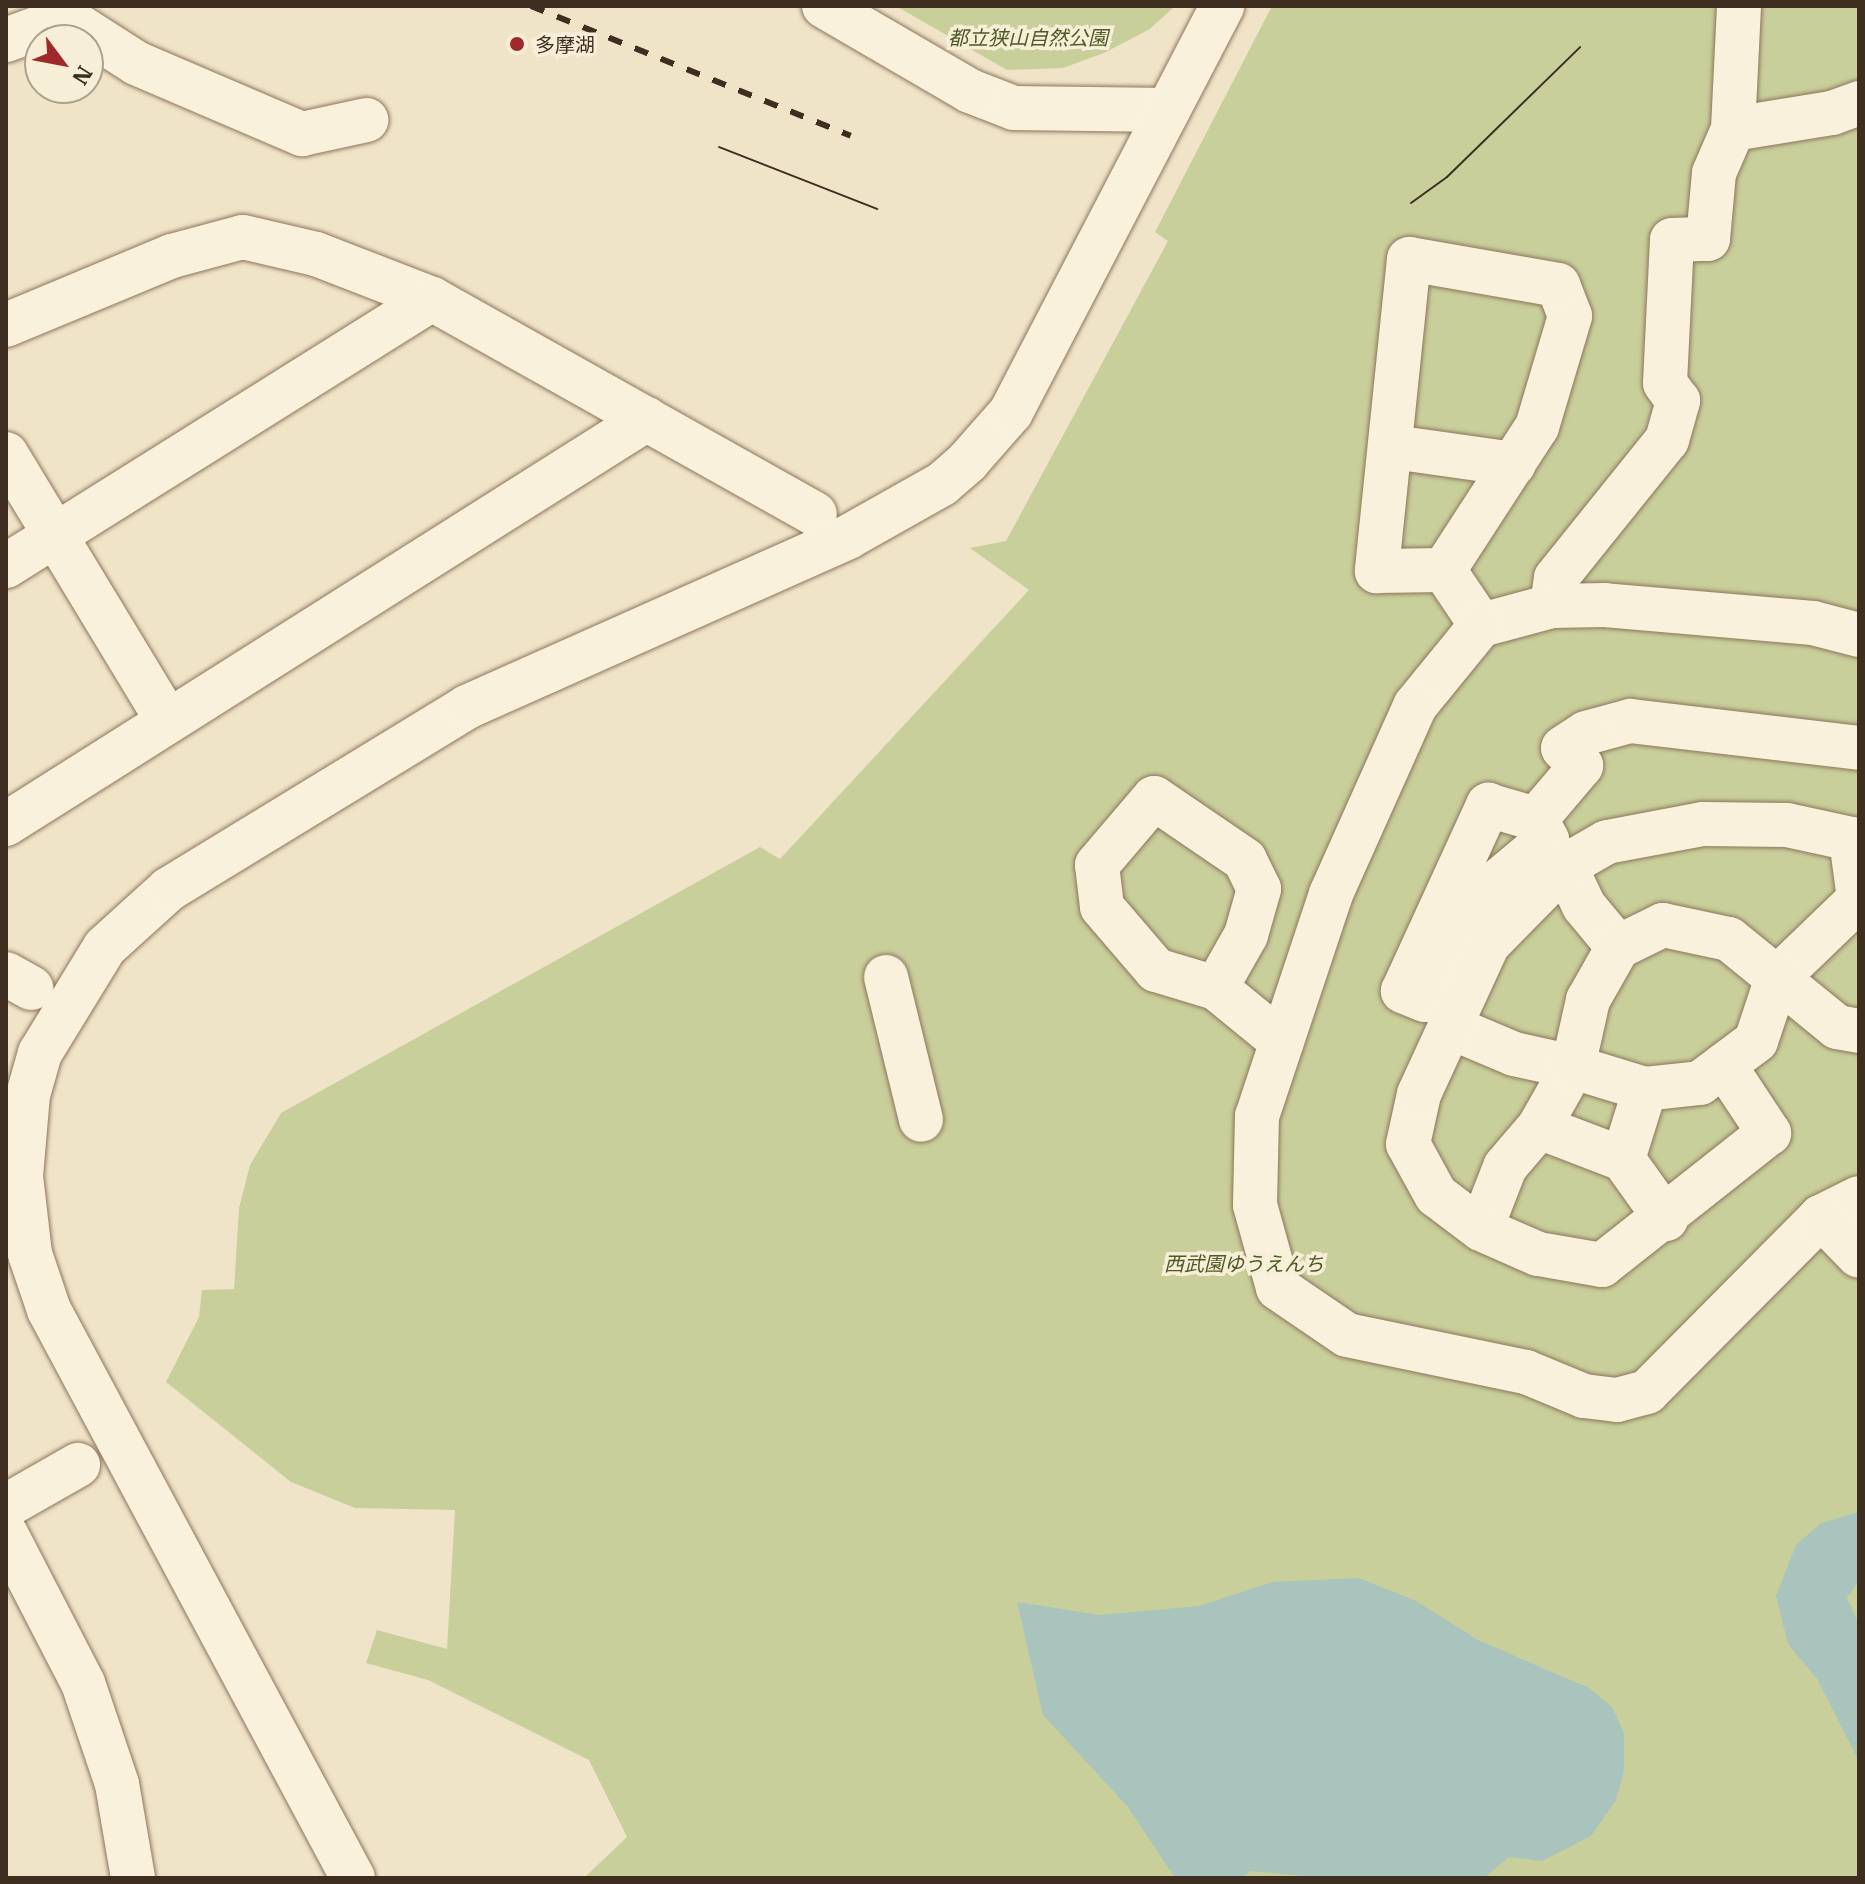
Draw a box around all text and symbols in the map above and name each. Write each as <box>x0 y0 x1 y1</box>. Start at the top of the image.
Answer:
north arrow <box>24 24 104 104</box>
park label: 都立狭山自然公園 <box>948 25 1108 49</box>
place label: 多摩湖 <box>535 32 595 56</box>
marker: 多摩湖 <box>506 33 528 55</box>
text: N <box>66 61 100 91</box>
park label: 西武園ゆうえんち <box>1164 1251 1324 1275</box>

